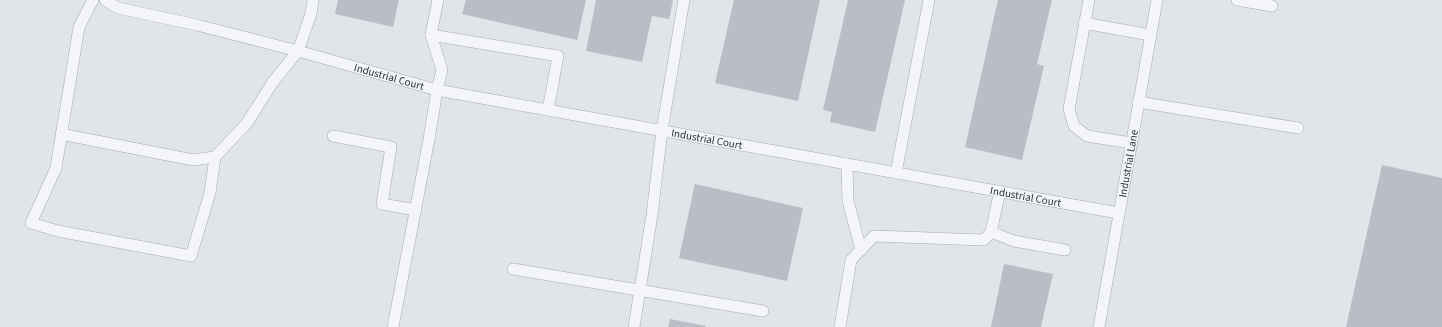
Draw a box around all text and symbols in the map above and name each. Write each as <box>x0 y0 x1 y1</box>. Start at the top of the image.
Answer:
street label: Industrial Court <box>352 60 426 94</box>
street label: Industrial Court <box>670 125 744 153</box>
street label: Industrial Lane <box>1115 128 1142 199</box>
street label: Industrial Court <box>989 183 1063 211</box>

